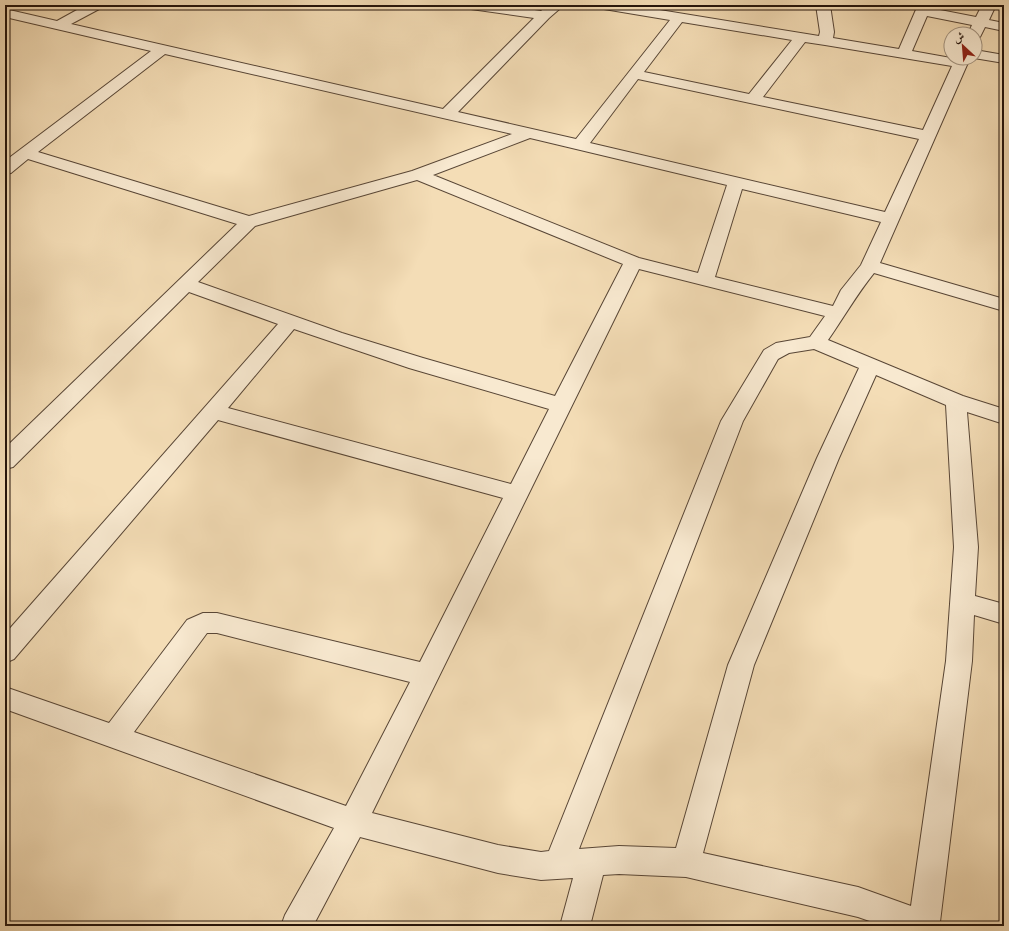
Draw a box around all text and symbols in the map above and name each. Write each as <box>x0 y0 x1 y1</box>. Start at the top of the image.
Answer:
north arrow <box>943 26 983 66</box>
text: ش <box>951 28 967 46</box>

